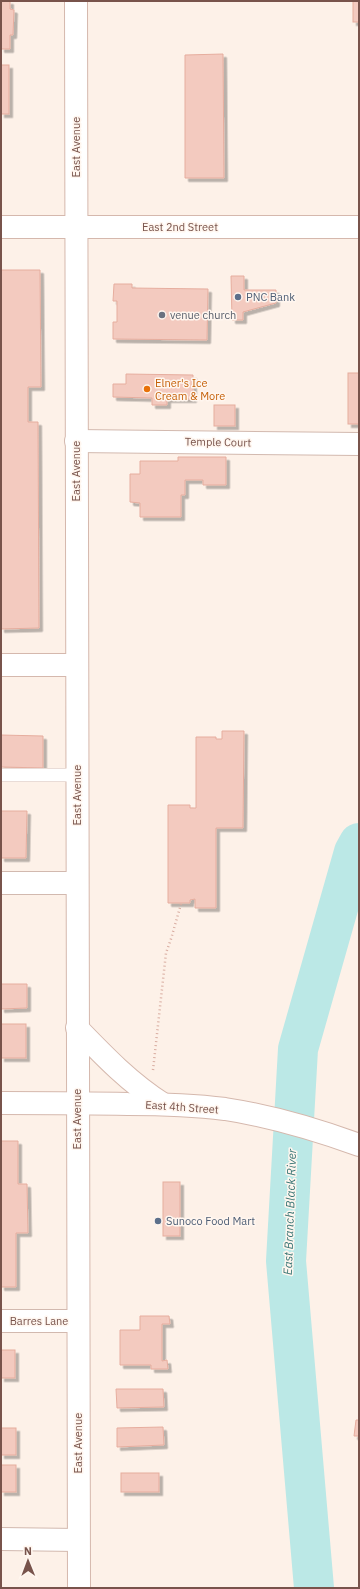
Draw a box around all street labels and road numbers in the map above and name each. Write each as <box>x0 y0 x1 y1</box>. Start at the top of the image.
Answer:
street label: East Avenue <box>69 117 83 177</box>
street label: East 2nd Street <box>142 220 218 234</box>
street label: Temple Court <box>185 434 251 450</box>
street label: East Avenue <box>69 441 83 501</box>
street label: East Avenue <box>70 765 84 825</box>
street label: East Avenue <box>70 1089 84 1149</box>
street label: East 4th Street <box>145 1097 219 1117</box>
street label: Barres Lane <box>10 1314 68 1328</box>
street label: East Avenue <box>71 1413 85 1473</box>

